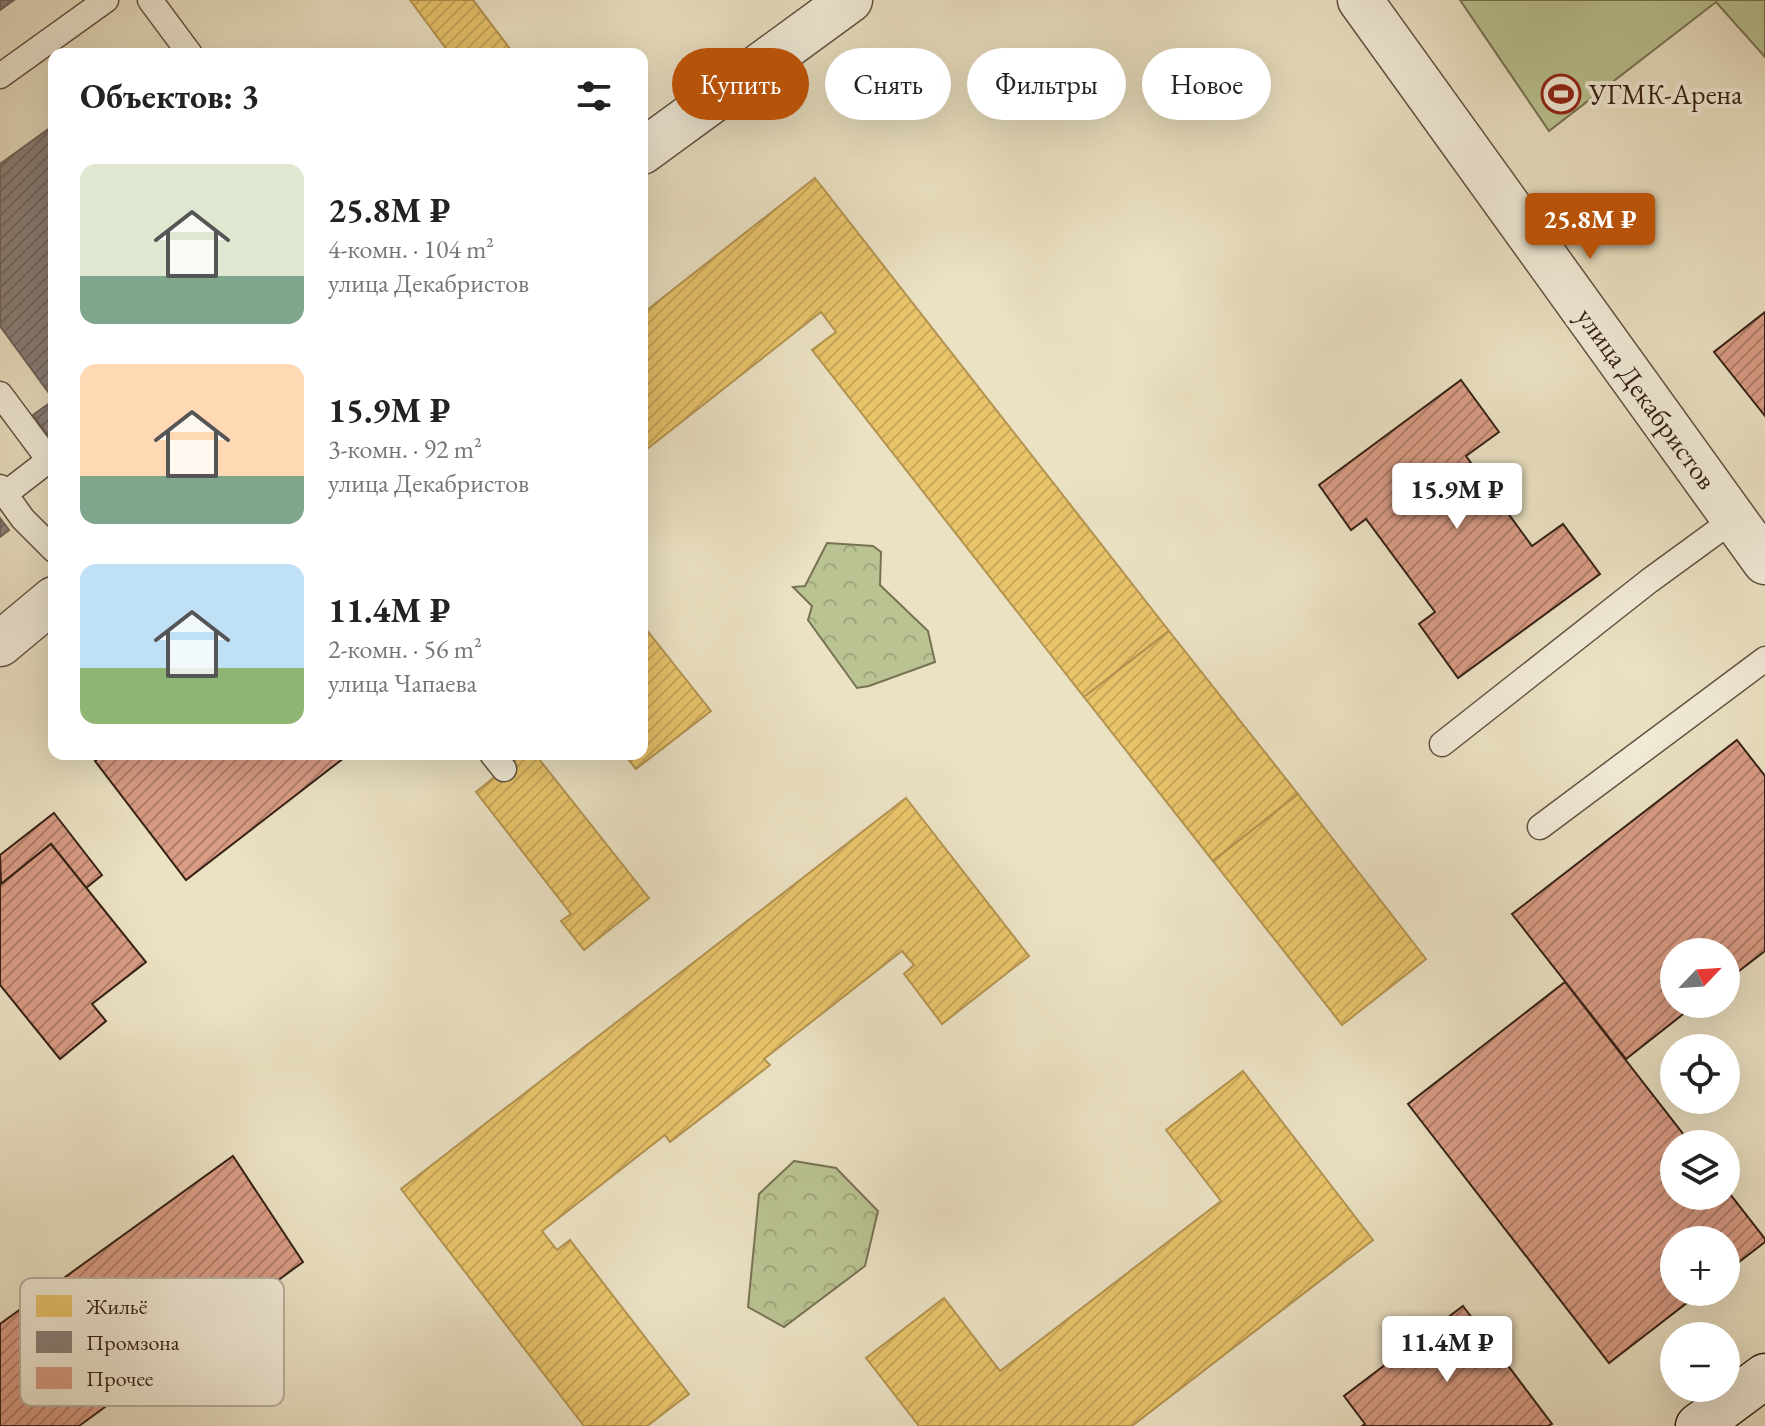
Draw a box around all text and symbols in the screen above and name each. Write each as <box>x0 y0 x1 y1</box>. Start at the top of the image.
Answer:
chip: Купить <box>672 48 809 120</box>
chip: Снять <box>825 48 951 120</box>
chip: Фильтры <box>967 48 1126 120</box>
chip: Новое <box>1142 48 1271 120</box>
sports icon: УГМК-Арена <box>1540 73 1582 115</box>
text: Объектов: 3 <box>80 74 259 118</box>
icon: filters <box>572 74 616 118</box>
place label: УГМК-Арена <box>1588 76 1743 112</box>
text: 25.8M ₽ <box>328 188 451 232</box>
pin: 25.8M ₽ <box>1516 193 1664 261</box>
icon: home <box>144 196 240 292</box>
text: 25.8M ₽ <box>1543 202 1637 236</box>
text: 4-комн. · 104 m² <box>328 232 494 266</box>
text: улица Декабристов <box>328 266 529 300</box>
street label: улица Декабристов <box>1569 300 1725 496</box>
text: 15.9M ₽ <box>328 388 451 432</box>
icon: home <box>144 396 240 492</box>
text: 3-комн. · 92 m² <box>328 432 482 466</box>
pin: 15.9M ₽ <box>1383 463 1531 531</box>
text: улица Декабристов <box>328 466 529 500</box>
text: 15.9M ₽ <box>1410 472 1504 506</box>
text: 11.4M ₽ <box>328 588 451 632</box>
icon: home <box>144 596 240 692</box>
text: 2-комн. · 56 m² <box>328 632 482 666</box>
text: улица Чапаева <box>328 666 477 700</box>
north arrow <box>1660 938 1740 1018</box>
map controls <box>1660 938 1740 1402</box>
button: locate <box>1660 1034 1740 1114</box>
button: layers <box>1660 1130 1740 1210</box>
button: + <box>1660 1226 1740 1306</box>
legend <box>20 1278 284 1406</box>
text: Жильё <box>85 1292 148 1321</box>
pin: 11.4M ₽ <box>1373 1316 1521 1384</box>
button: − <box>1660 1322 1740 1402</box>
text: 11.4M ₽ <box>1400 1325 1494 1359</box>
text: Промзона <box>86 1328 180 1357</box>
text: Прочее <box>86 1364 154 1393</box>

